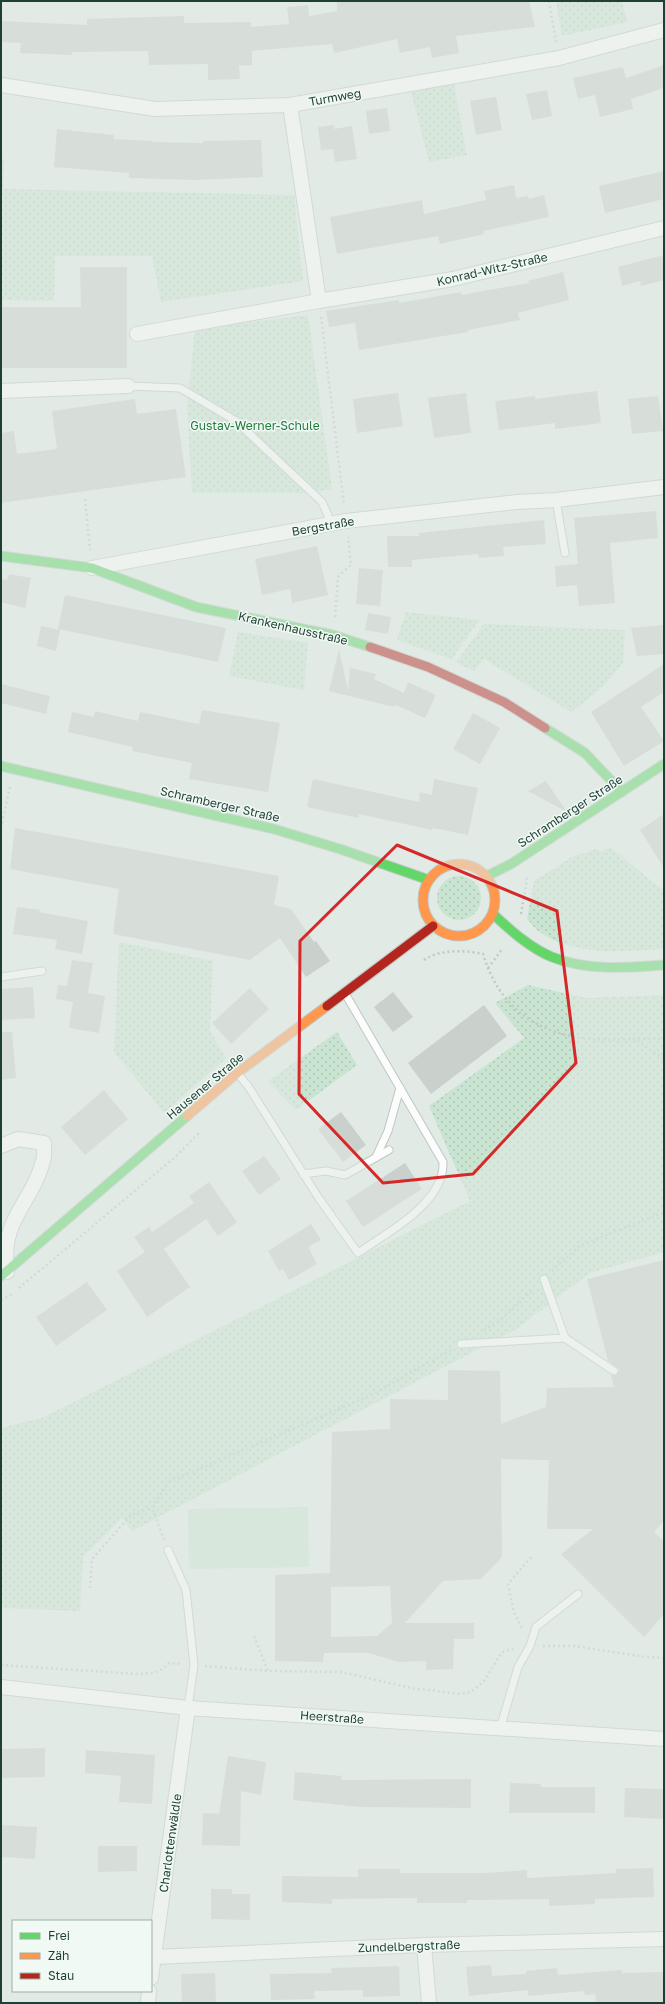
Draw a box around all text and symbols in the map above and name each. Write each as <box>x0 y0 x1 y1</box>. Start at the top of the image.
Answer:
street label: Turmweg <box>308 85 362 109</box>
street label: Konrad-Witz-Straße <box>435 249 549 289</box>
park label: Gustav-Werner-Schule <box>190 418 320 433</box>
street label: Bergstraße <box>290 513 356 539</box>
street label: Krankenhausstraße <box>237 608 349 648</box>
street label: Schramberger Straße <box>515 771 625 851</box>
street label: Schramberger Straße <box>159 783 281 825</box>
street label: Hausener Straße <box>163 1049 247 1123</box>
street label: Heerstraße <box>299 1707 365 1727</box>
street label: Charlottenwäldle <box>156 1793 184 1893</box>
legend <box>12 1920 152 1992</box>
text: Frei <box>48 1928 70 1943</box>
street label: Zundelbergstraße <box>358 1937 461 1955</box>
text: Zäh <box>48 1948 69 1963</box>
text: Stau <box>48 1968 74 1983</box>

